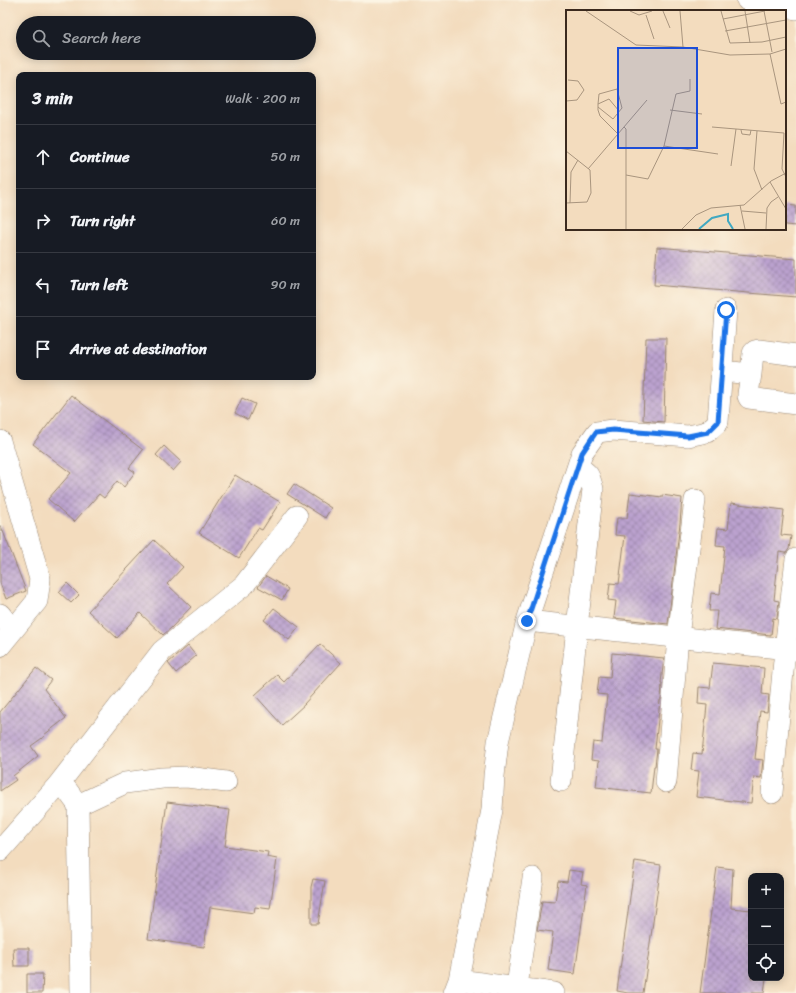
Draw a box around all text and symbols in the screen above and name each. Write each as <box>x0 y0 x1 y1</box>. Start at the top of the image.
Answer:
inset map <box>566 10 786 230</box>
search box <box>16 16 316 60</box>
text: Search here <box>62 25 141 51</box>
icon: search <box>30 27 52 49</box>
text: 3 min <box>32 83 73 113</box>
text: Walk · 200 m <box>225 87 300 110</box>
text: Continue <box>70 144 130 170</box>
text: 50 m <box>270 145 300 168</box>
icon: ahead <box>32 146 54 168</box>
text: Turn right <box>70 208 135 234</box>
text: 60 m <box>271 209 300 232</box>
icon: right <box>32 210 54 232</box>
text: Turn left <box>70 272 128 298</box>
text: 90 m <box>270 273 300 296</box>
icon: left <box>32 274 54 296</box>
route start <box>717 301 735 319</box>
text: Arrive at destination <box>70 336 207 362</box>
icon: arrive <box>32 338 54 360</box>
route end <box>518 612 536 630</box>
map controls <box>748 873 784 981</box>
button: + <box>748 873 784 909</box>
button: − <box>748 909 784 945</box>
button: locate <box>748 945 784 981</box>

